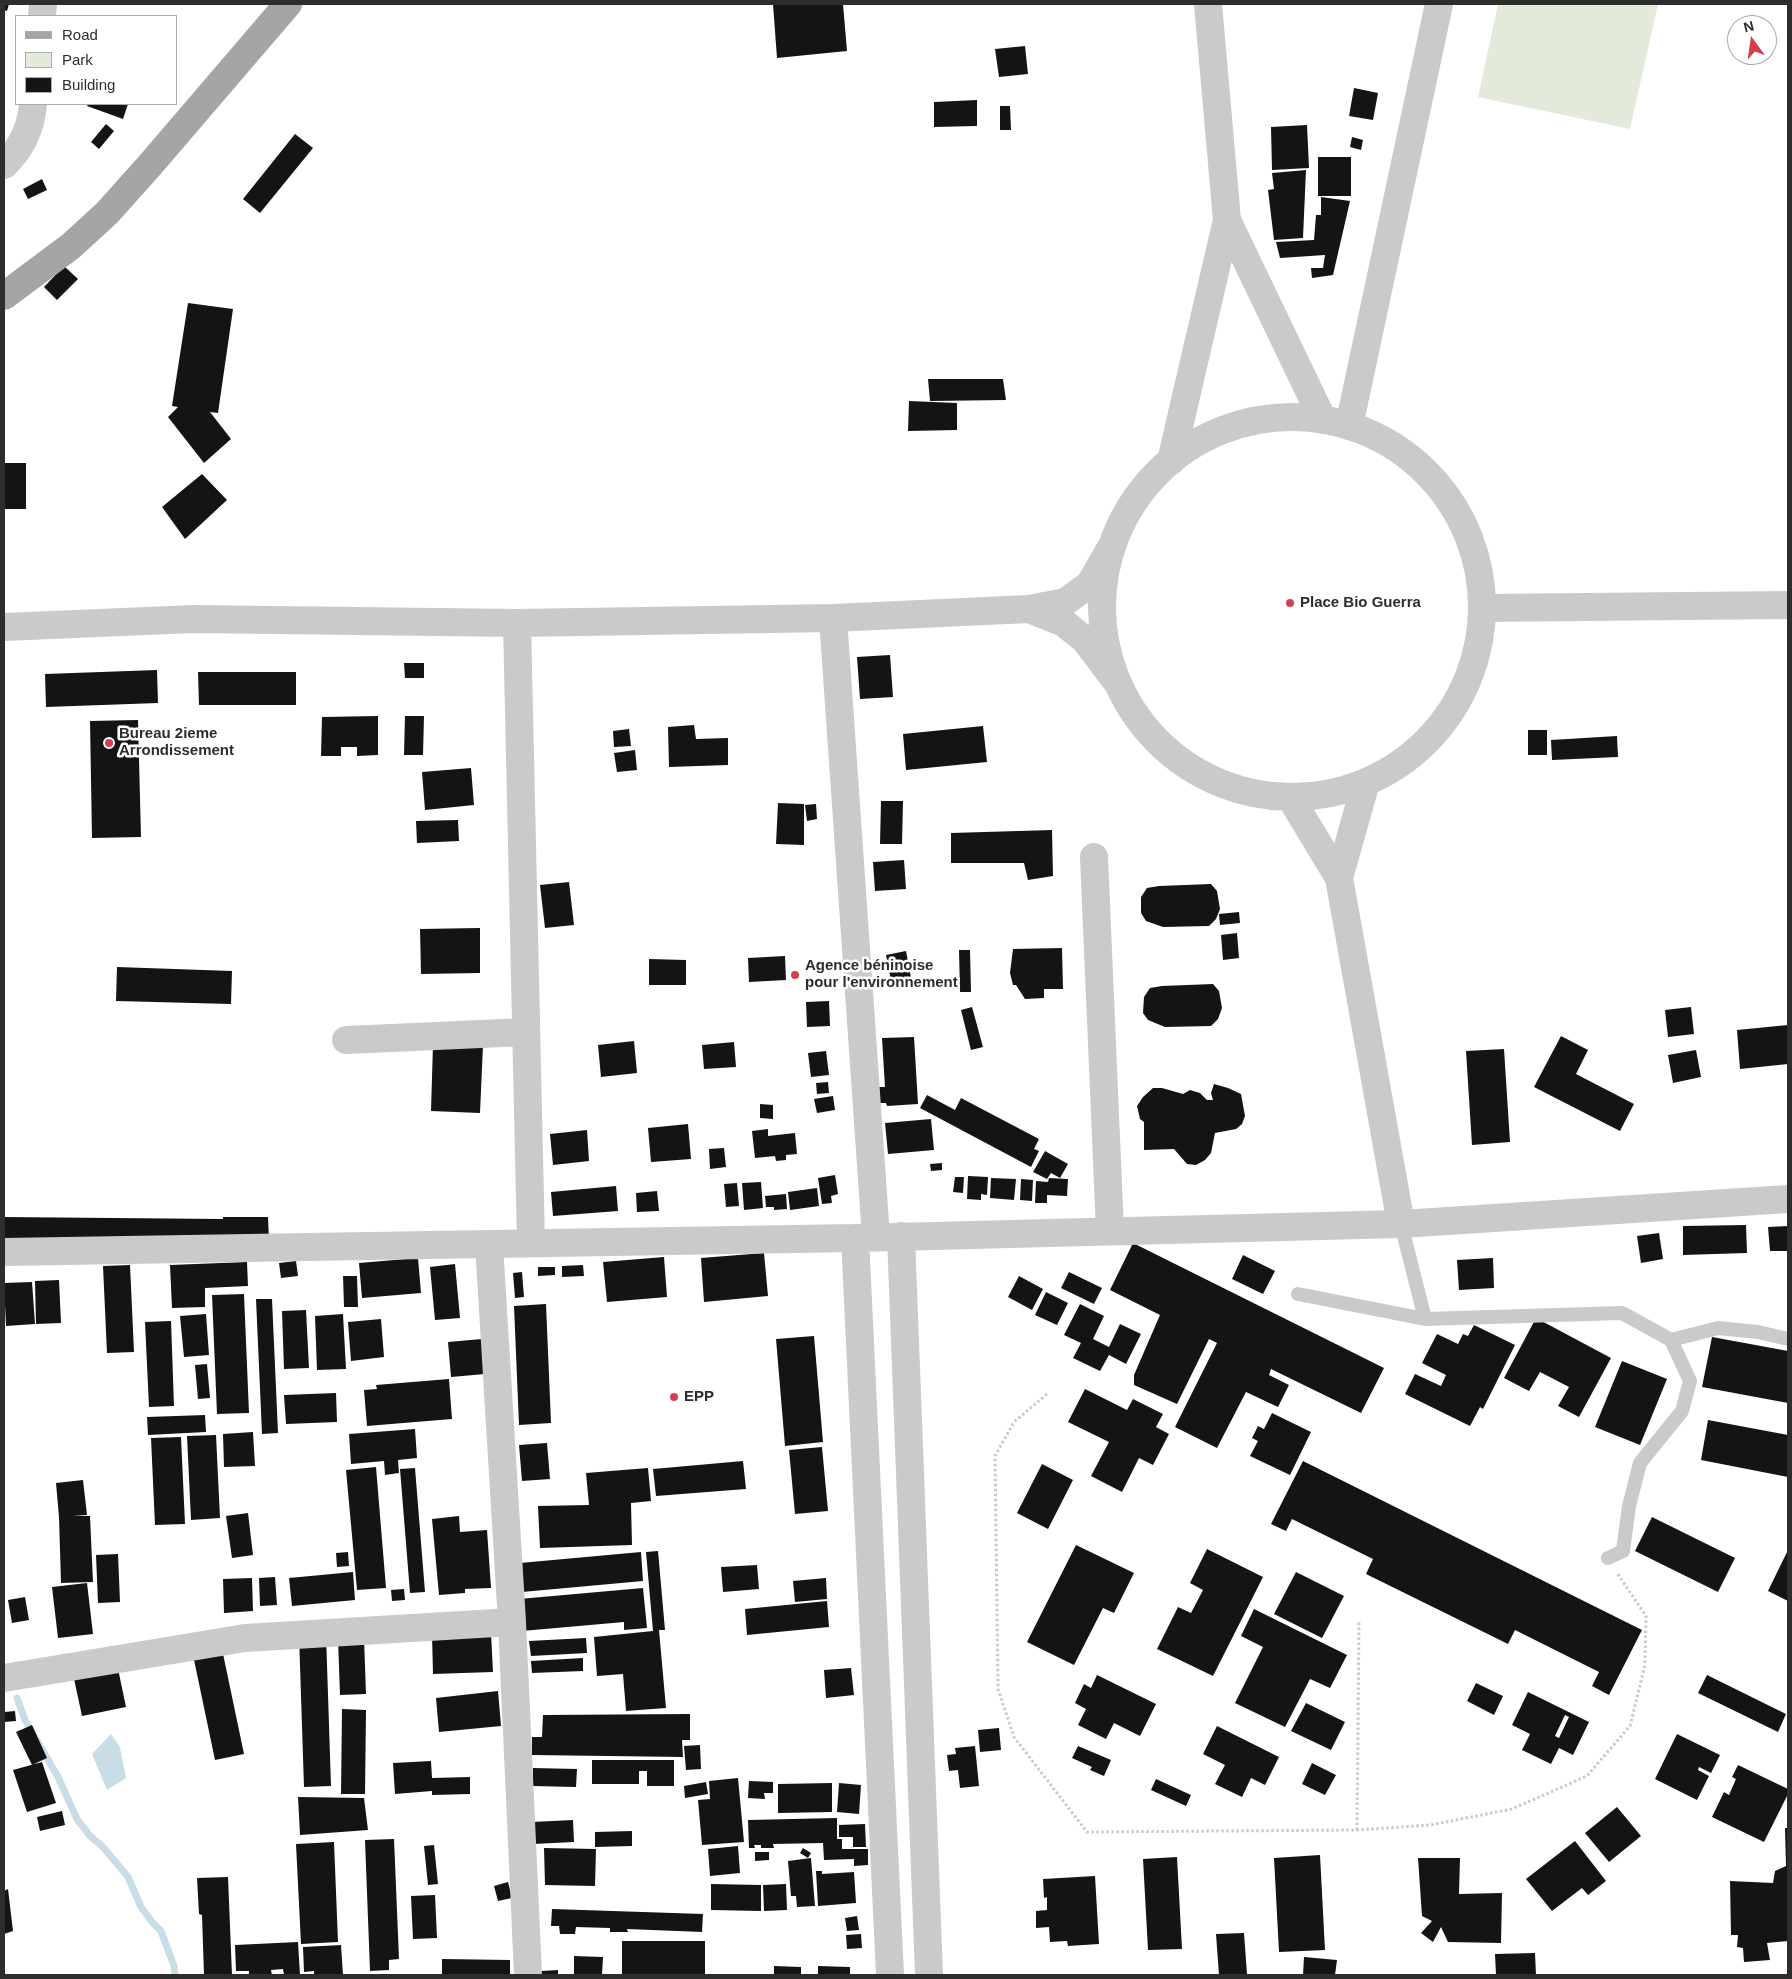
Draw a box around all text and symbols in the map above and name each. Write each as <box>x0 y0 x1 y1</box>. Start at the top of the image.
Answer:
legend <box>15 15 178 105</box>
north arrow <box>1727 15 1777 65</box>
text: N <box>1742 17 1755 35</box>
text: Road <box>62 26 98 43</box>
text: Park <box>62 51 93 68</box>
text: Building <box>62 76 115 93</box>
place label: Place Bio Guerra <box>1300 594 1421 612</box>
marker: Place Bio Guerra <box>1284 597 1296 609</box>
place label: Bureau 2ieme Arrondissement <box>119 725 234 760</box>
marker: Bureau 2ieme Arrondissement <box>103 737 115 749</box>
place label: Agence béninoise pour l'environnement <box>805 957 958 992</box>
marker: Agence béninoise pour l'environnement <box>789 969 801 981</box>
place label: EPP <box>684 1388 714 1406</box>
marker: EPP <box>668 1391 680 1403</box>

